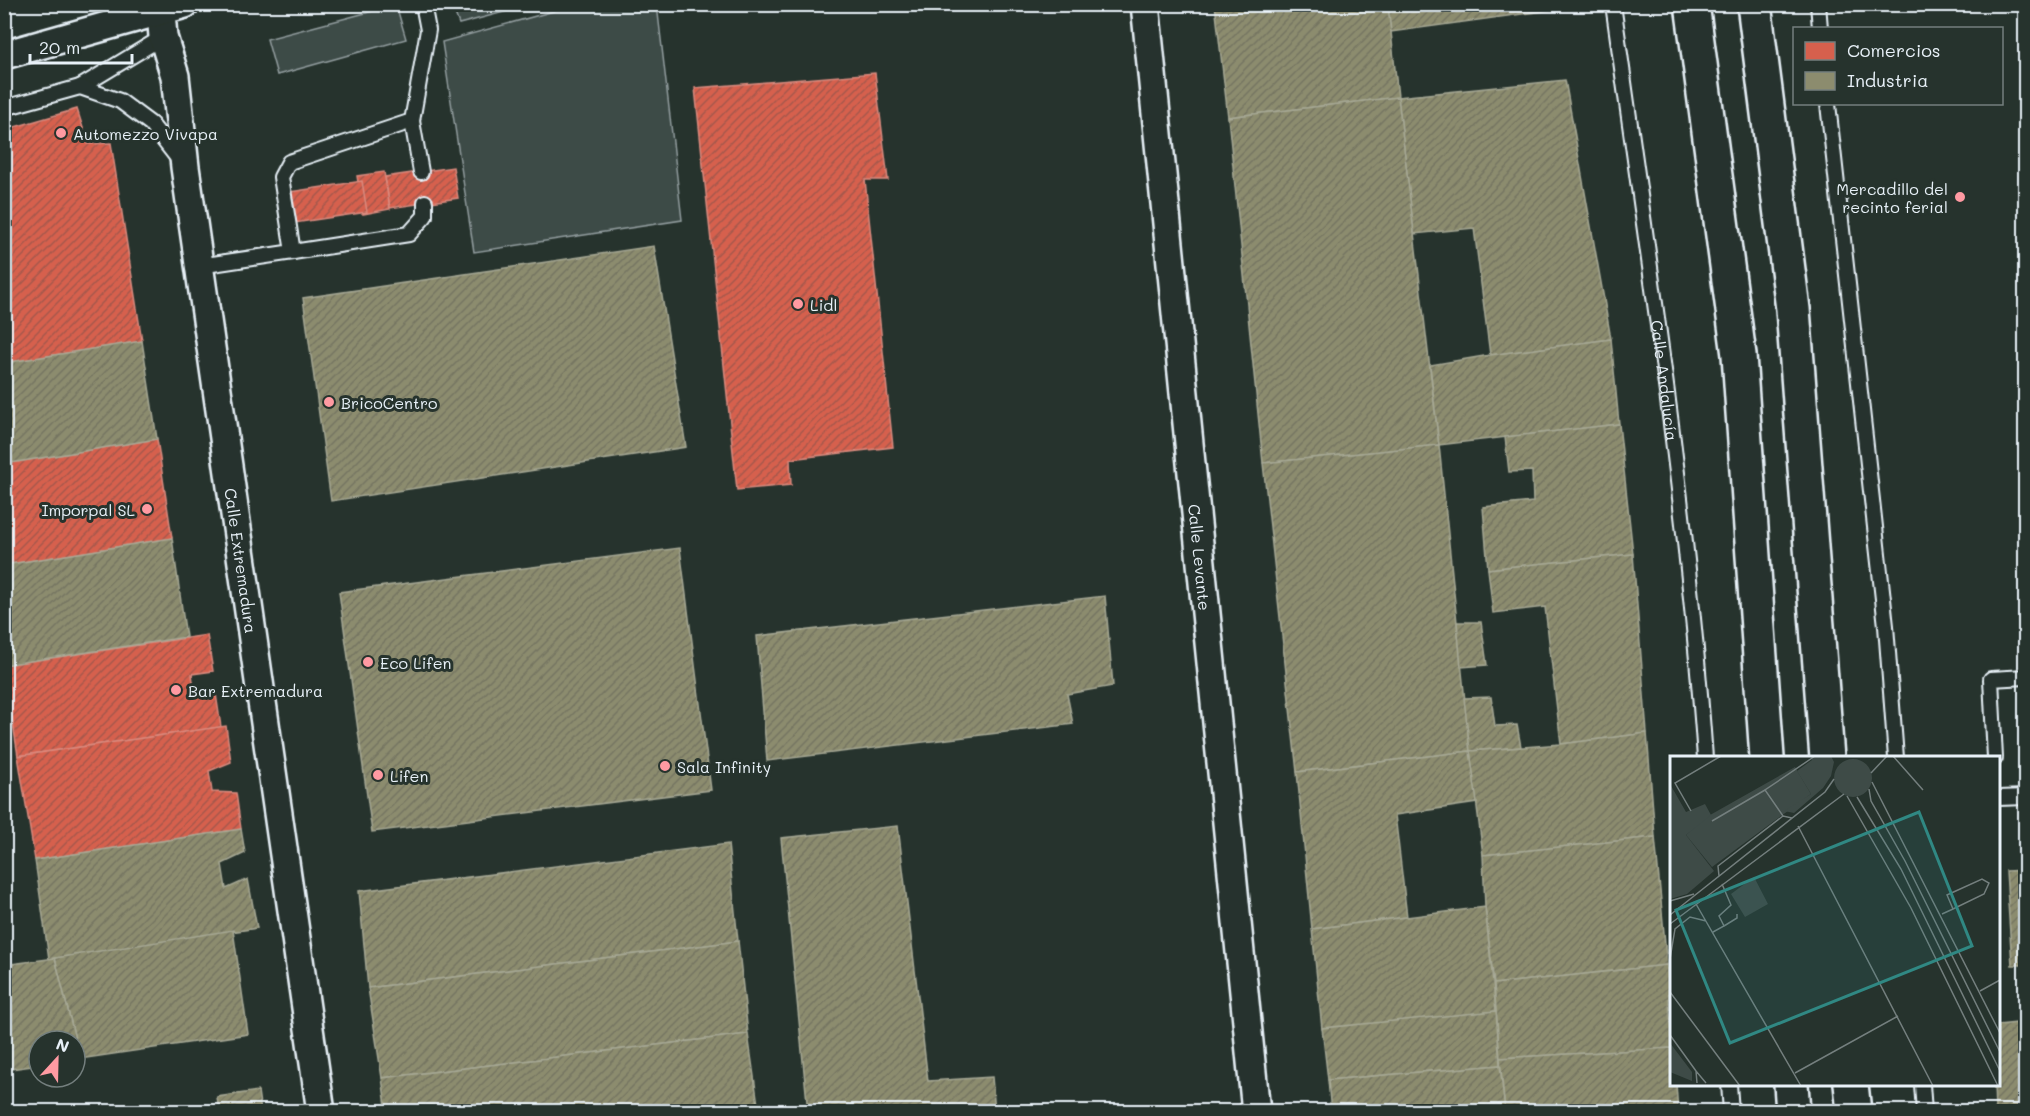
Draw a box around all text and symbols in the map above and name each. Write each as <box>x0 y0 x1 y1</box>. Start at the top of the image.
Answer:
scale bar <box>30 27 132 65</box>
legend <box>1793 27 2003 105</box>
text: 20 m <box>39 35 80 59</box>
text: Comercios <box>1847 38 1941 62</box>
text: Industria <box>1847 68 1929 92</box>
place label: Automezzo Vivapa <box>73 123 218 144</box>
marker: Automezzo Vivapa <box>54 126 68 140</box>
place label: Mercadillo del recinto ferial <box>1836 178 1948 217</box>
marker: Mercadillo del recinto ferial <box>1953 190 1967 204</box>
place label: Lidl <box>810 294 837 315</box>
marker: Lidl <box>791 297 805 311</box>
street label: Calle Andalucía <box>1647 319 1684 442</box>
place label: BricoCentro <box>341 392 438 413</box>
marker: BricoCentro <box>322 395 336 409</box>
street label: Calle Extremadura <box>221 487 262 635</box>
place label: Imporpal SL <box>41 499 136 520</box>
marker: Imporpal SL <box>140 502 154 516</box>
street label: Calle Levante <box>1185 503 1216 612</box>
place label: Eco Lifen <box>380 652 452 673</box>
marker: Eco Lifen <box>361 655 375 669</box>
place label: Bar Extremadura <box>188 680 323 701</box>
marker: Bar Extremadura <box>169 683 183 697</box>
place label: Sala Infinity <box>677 756 771 777</box>
inset map <box>1670 756 2000 1086</box>
marker: Sala Infinity <box>658 759 672 773</box>
place label: Lifen <box>390 765 428 786</box>
marker: Lifen <box>371 768 385 782</box>
north arrow <box>27 1029 87 1089</box>
text: N <box>53 1033 72 1057</box>

